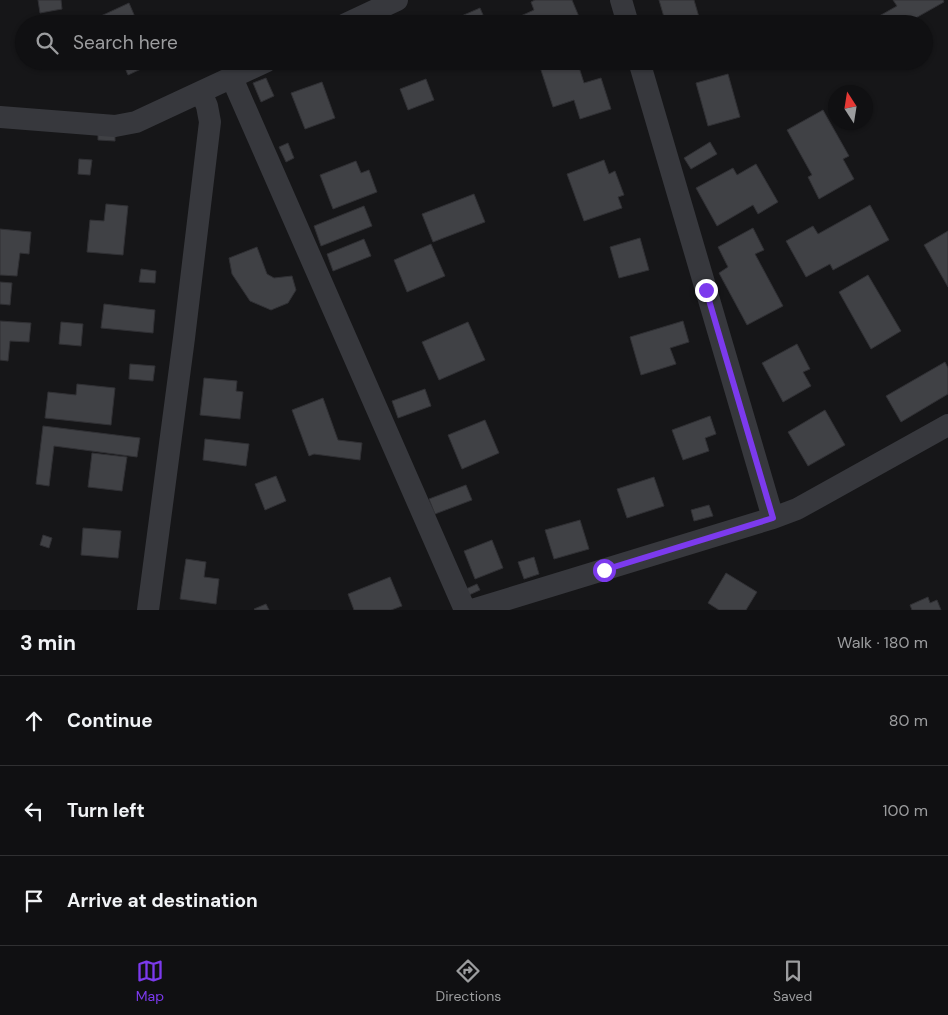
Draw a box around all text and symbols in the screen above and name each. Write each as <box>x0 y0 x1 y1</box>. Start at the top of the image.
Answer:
search box <box>15 15 933 70</box>
icon: search <box>33 29 61 57</box>
text: Search here <box>73 30 178 55</box>
north arrow <box>828 85 873 130</box>
route end <box>695 279 718 302</box>
route start <box>593 559 616 582</box>
text: 3 min <box>20 629 76 657</box>
text: Walk · 180 m <box>837 632 928 653</box>
icon: ahead <box>20 707 48 735</box>
text: Continue <box>67 708 153 733</box>
text: 80 m <box>889 710 928 731</box>
icon: left <box>20 797 48 825</box>
text: Turn left <box>67 798 145 823</box>
text: 100 m <box>883 800 928 821</box>
icon: arrive <box>20 887 48 915</box>
text: Arrive at destination <box>67 888 258 913</box>
tab: Map <box>136 957 164 1005</box>
tab: Directions <box>436 957 501 1005</box>
tab: Saved <box>773 957 812 1005</box>

